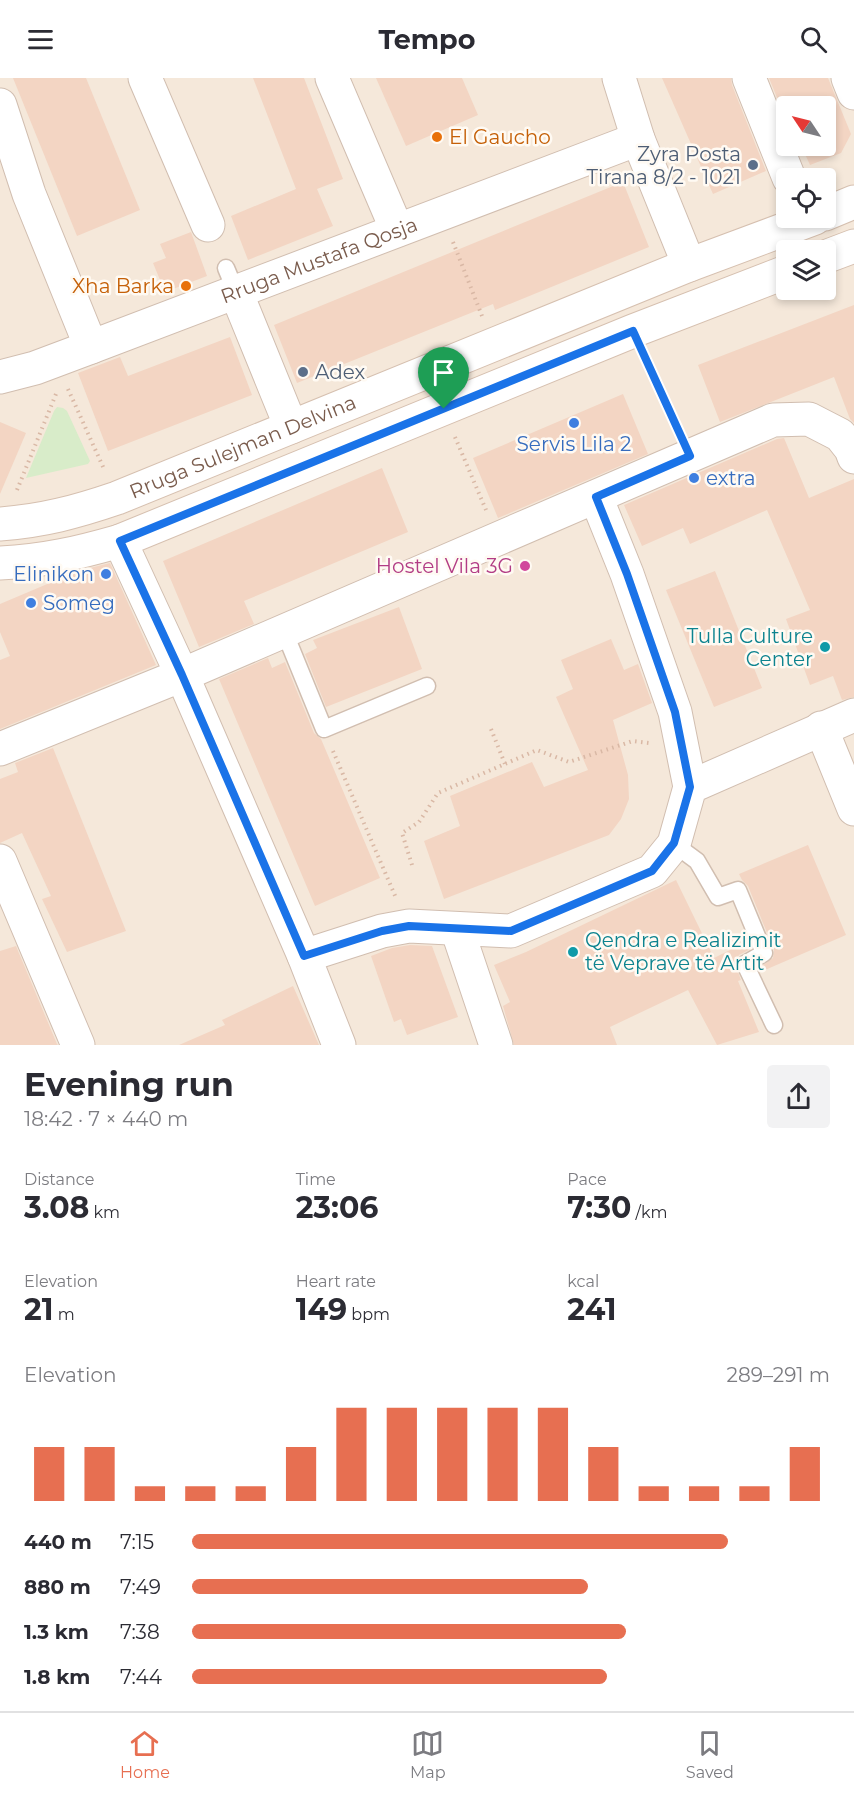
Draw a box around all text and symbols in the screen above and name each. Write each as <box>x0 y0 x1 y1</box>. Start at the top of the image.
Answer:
icon: menu <box>24 23 57 56</box>
text: Tempo <box>379 23 475 56</box>
icon: search <box>797 23 830 56</box>
north arrow <box>776 96 836 156</box>
map controls <box>776 96 836 300</box>
place label: El Gaucho <box>449 125 551 149</box>
marker: El Gaucho <box>430 130 444 144</box>
place label: Zyra Posta Tirana 8/2 - 1021 <box>587 142 741 189</box>
marker: Zyra Posta Tirana 8/2 - 1021 <box>746 158 760 172</box>
button: locate <box>776 168 836 228</box>
street label: Rruga Mustafa Qosja <box>217 212 421 309</box>
button: layers <box>776 240 836 300</box>
place label: Xha Barka <box>72 274 174 298</box>
marker: Xha Barka <box>179 279 193 293</box>
pin <box>418 347 469 409</box>
icon: arrive <box>427 356 460 389</box>
place label: Adex <box>315 360 366 384</box>
marker: Adex <box>296 365 310 379</box>
street label: Rruga Sulejman Delvina <box>126 390 360 504</box>
marker: Servis Lila 2 <box>567 416 581 430</box>
place label: Servis Lila 2 <box>517 432 631 456</box>
place label: extra <box>706 466 756 490</box>
marker: extra <box>687 471 701 485</box>
place label: Hostel Vila 3G <box>376 554 513 578</box>
marker: Hostel Vila 3G <box>518 559 532 573</box>
place label: Elinikon <box>13 562 94 586</box>
marker: Elinikon <box>99 567 113 581</box>
place label: Someg <box>43 591 115 615</box>
marker: Someg <box>24 596 38 610</box>
place label: Tulla Culture Center <box>687 624 813 671</box>
marker: Tulla Culture Center <box>818 640 832 654</box>
place label: Qendra e Realizimit të Veprave të Artit <box>585 928 781 975</box>
marker: Qendra e Realizimit të Veprave të Artit <box>566 945 580 959</box>
text: Evening run <box>24 1064 234 1104</box>
button: share <box>767 1065 830 1128</box>
text: 18:42 · 7 × 440 m <box>24 1107 188 1131</box>
text: Distance <box>24 1170 94 1189</box>
text: Time <box>296 1170 336 1189</box>
text: Pace <box>567 1170 607 1189</box>
text: 3.08 <box>24 1189 89 1226</box>
text: 23:06 <box>296 1189 378 1226</box>
text: 7:30 <box>567 1189 631 1226</box>
text: km <box>89 1203 120 1222</box>
text: /km <box>631 1203 667 1222</box>
text: Elevation <box>24 1272 98 1291</box>
text: Heart rate <box>296 1272 376 1291</box>
text: kcal <box>567 1272 599 1291</box>
text: 21 <box>24 1291 53 1328</box>
text: 149 <box>296 1291 347 1328</box>
text: 241 <box>567 1291 616 1328</box>
text: m <box>53 1305 75 1324</box>
text: bpm <box>347 1305 390 1324</box>
text: Elevation <box>24 1363 116 1387</box>
text: 289–291 m <box>727 1363 830 1387</box>
text: 440 m <box>24 1530 92 1554</box>
text: 7:15 <box>120 1530 154 1554</box>
text: 880 m <box>24 1575 91 1599</box>
text: 7:49 <box>120 1575 161 1599</box>
text: 1.3 km <box>24 1620 89 1644</box>
text: 7:38 <box>120 1620 160 1644</box>
text: 1.8 km <box>24 1665 90 1689</box>
text: 7:44 <box>120 1665 162 1689</box>
tab: Home <box>120 1727 170 1782</box>
tab: Map <box>410 1727 446 1782</box>
tab: Saved <box>686 1727 734 1782</box>

